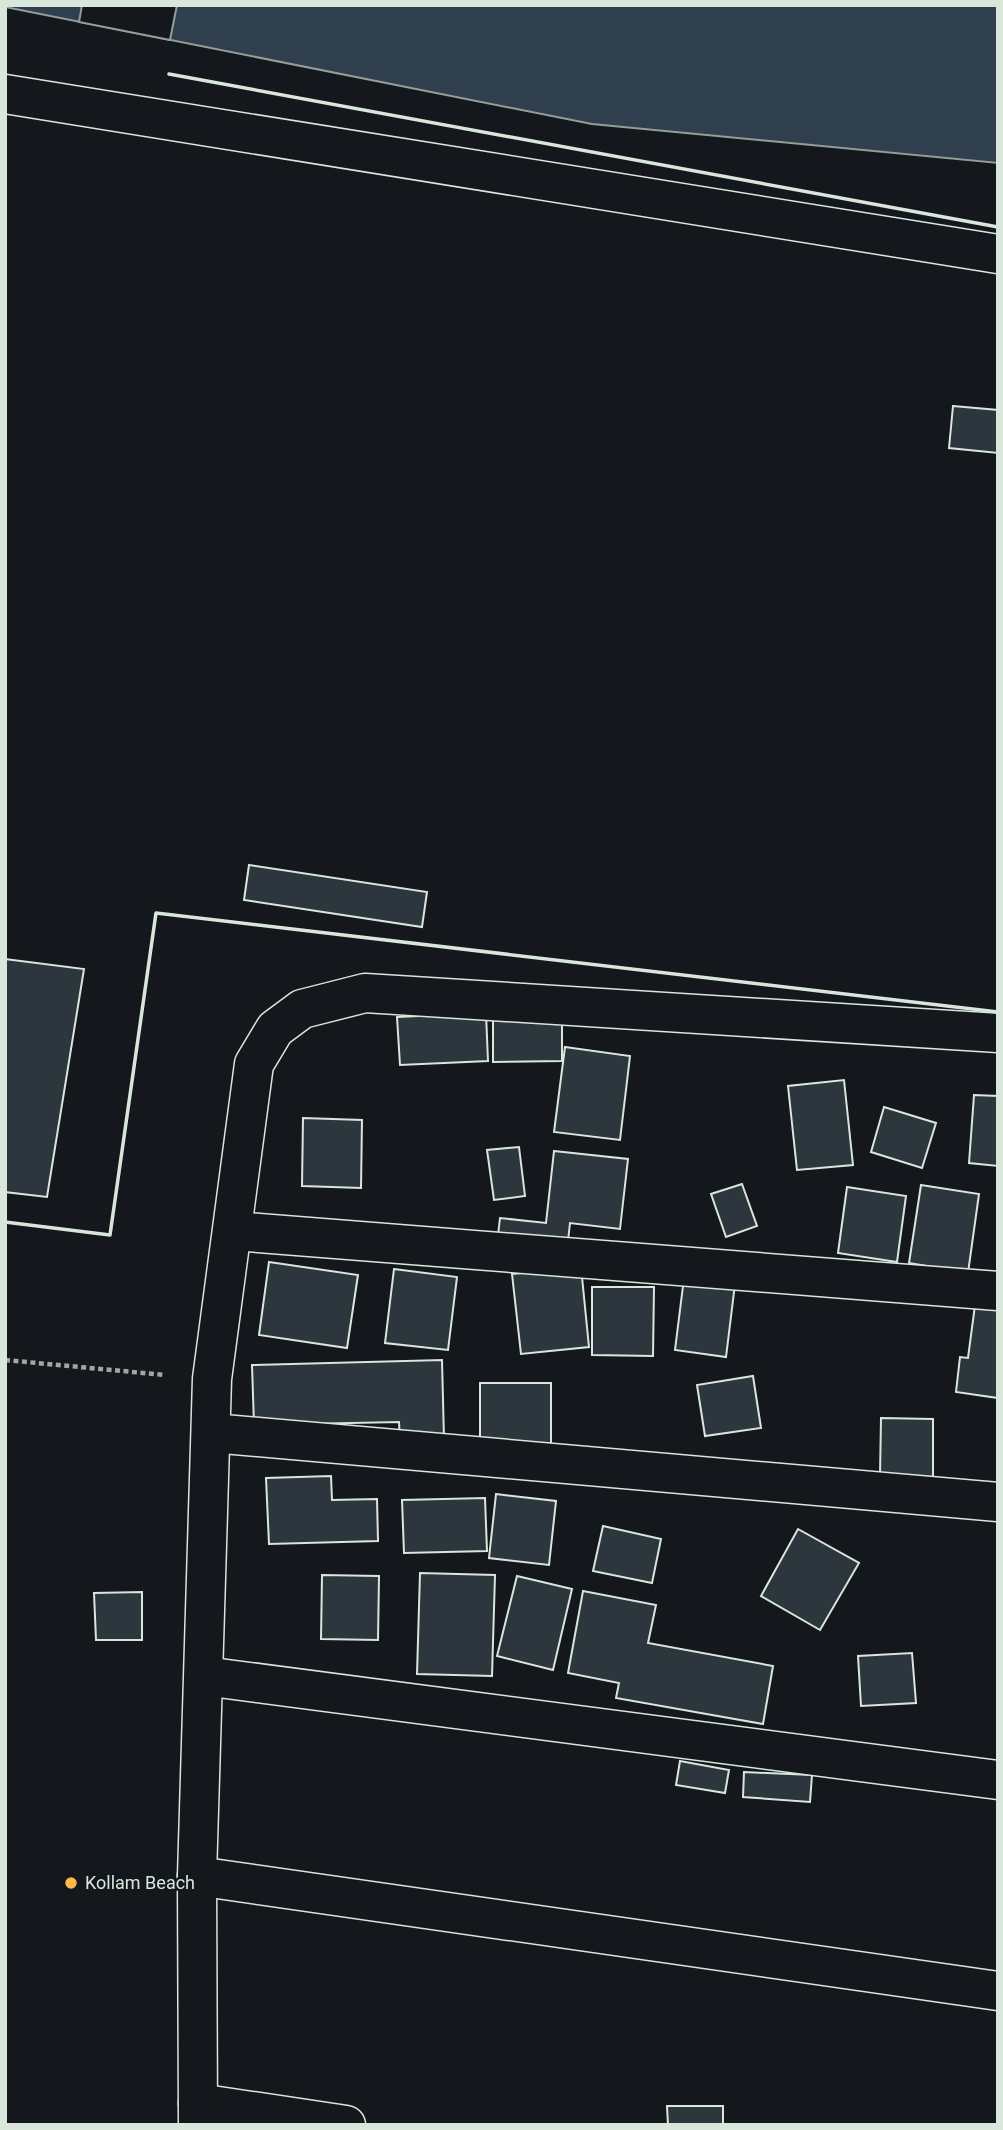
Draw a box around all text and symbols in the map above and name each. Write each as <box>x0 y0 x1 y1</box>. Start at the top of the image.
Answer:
place label: Kollam Beach <box>85 1872 195 1893</box>
marker: Kollam Beach <box>63 1875 79 1891</box>

